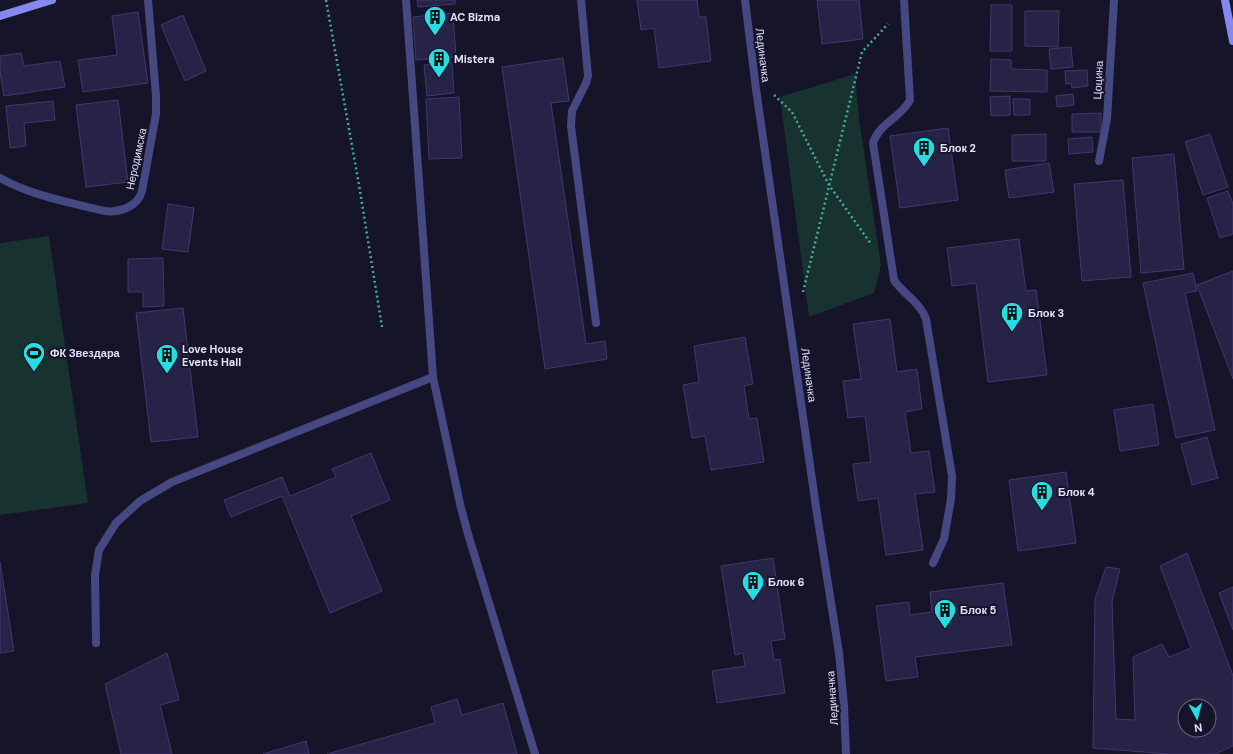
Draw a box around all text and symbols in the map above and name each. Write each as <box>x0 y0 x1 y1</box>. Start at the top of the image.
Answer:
building icon: AC Bizma <box>422 4 448 37</box>
place label: AC Bizma <box>450 10 500 24</box>
street label: Лединачка <box>753 27 773 84</box>
building icon: Mistera <box>426 46 452 79</box>
place label: Mistera <box>454 52 495 66</box>
street label: Цоцина <box>1090 59 1106 100</box>
street label: Неродимска <box>123 126 150 191</box>
building icon: Блок 2 <box>911 135 937 168</box>
place label: Блок 2 <box>940 141 976 155</box>
building icon: Блок 3 <box>999 300 1025 333</box>
place label: Блок 3 <box>1028 306 1064 320</box>
sports icon: ФК Звездара <box>21 340 47 373</box>
building icon: Love House Events Hall <box>154 342 180 375</box>
place label: Love House Events Hall <box>182 342 244 369</box>
place label: ФК Звездара <box>50 346 121 360</box>
street label: Лединачка <box>798 347 820 404</box>
building icon: Блок 4 <box>1029 479 1055 512</box>
place label: Блок 4 <box>1058 485 1095 499</box>
building icon: Блок 6 <box>740 569 766 602</box>
place label: Блок 6 <box>768 575 805 589</box>
building icon: Блок 5 <box>932 597 958 630</box>
place label: Блок 5 <box>960 603 997 617</box>
street label: Лединачка <box>823 669 841 726</box>
north arrow <box>1177 698 1217 738</box>
text: N <box>1193 720 1203 735</box>

